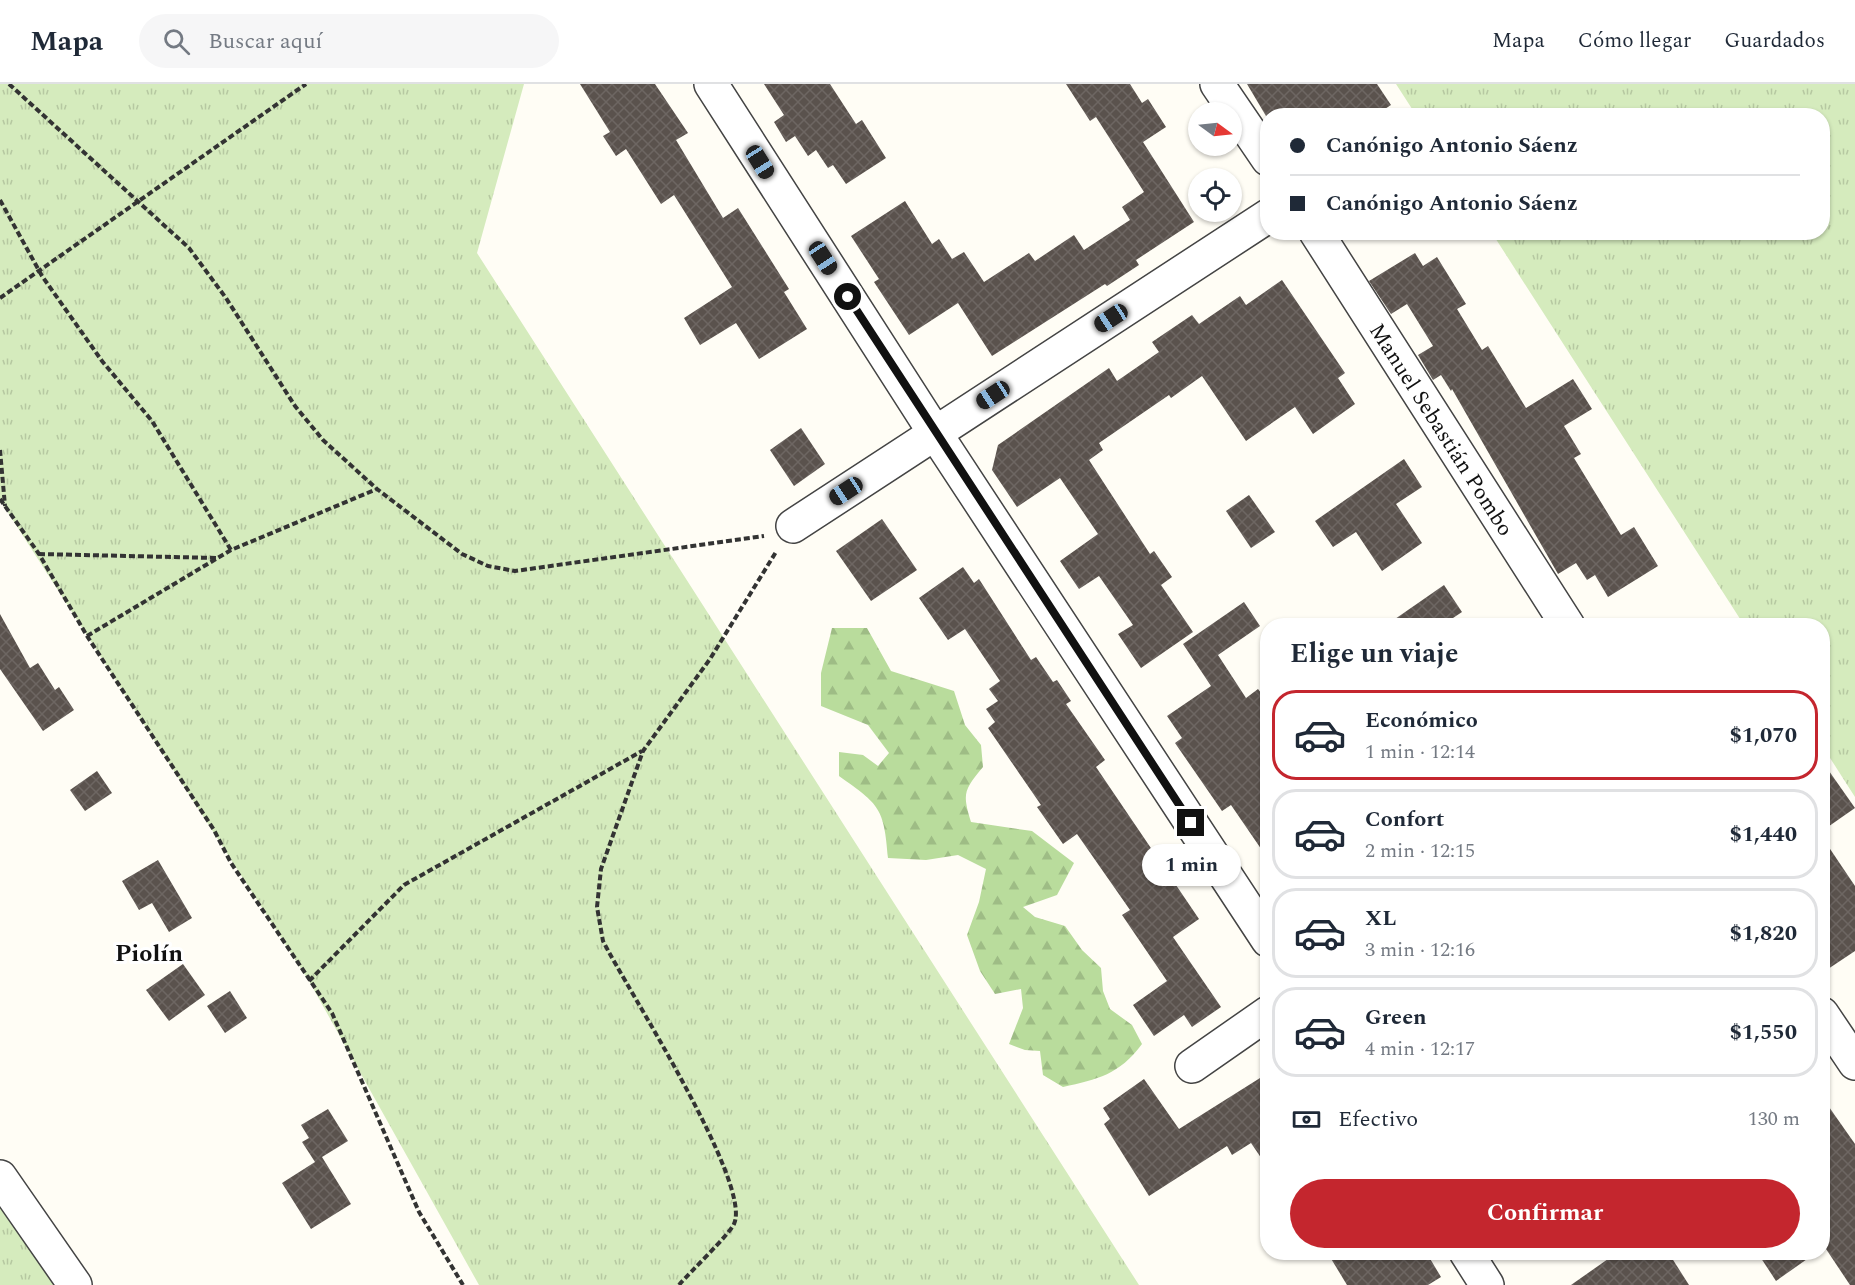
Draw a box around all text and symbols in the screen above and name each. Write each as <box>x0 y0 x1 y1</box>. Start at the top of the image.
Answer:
search box <box>139 14 559 68</box>
text: Mapa <box>30 20 103 63</box>
icon: search <box>160 25 193 58</box>
text: Buscar aquí <box>208 25 322 58</box>
text: Mapa <box>1492 25 1545 57</box>
text: Cómo llegar <box>1578 25 1691 57</box>
text: Guardados <box>1724 25 1825 57</box>
north arrow <box>1188 102 1242 156</box>
map controls <box>1188 102 1242 222</box>
text: Canónigo Antonio Sáenz <box>1326 129 1578 162</box>
car <box>743 142 777 182</box>
button: locate <box>1188 168 1242 222</box>
text: Canónigo Antonio Sáenz <box>1326 187 1578 220</box>
car <box>806 238 840 278</box>
route start <box>834 283 861 310</box>
car <box>1091 301 1131 335</box>
street label: Manuel Sebastián Pombo <box>1360 317 1521 543</box>
car <box>973 378 1013 412</box>
car <box>826 474 866 508</box>
text: Elige un viaje <box>1290 633 1458 675</box>
text: Económico <box>1365 704 1478 737</box>
icon: car <box>1293 708 1347 762</box>
text: $1,070 <box>1729 719 1797 752</box>
text: 1 min · 12:14 <box>1365 737 1475 767</box>
text: Confort <box>1365 803 1444 836</box>
icon: car <box>1293 807 1347 861</box>
route end <box>1177 809 1204 836</box>
text: $1,440 <box>1729 818 1797 851</box>
text: 2 min · 12:15 <box>1365 836 1475 866</box>
callout: 1 min <box>1142 844 1240 886</box>
text: 1 min <box>1165 850 1218 880</box>
text: XL <box>1365 902 1396 935</box>
icon: car <box>1293 906 1347 960</box>
text: $1,820 <box>1729 917 1797 950</box>
text: 3 min · 12:16 <box>1365 935 1475 965</box>
district label: Piolín <box>115 936 183 972</box>
text: Green <box>1365 1001 1427 1034</box>
icon: car <box>1293 1005 1347 1059</box>
text: $1,550 <box>1729 1016 1797 1049</box>
text: 4 min · 12:17 <box>1365 1034 1475 1064</box>
icon: cash <box>1290 1103 1323 1136</box>
text: Efectivo <box>1338 1103 1418 1136</box>
text: 130 m <box>1748 1104 1800 1134</box>
button: Confirmar <box>1290 1179 1800 1248</box>

